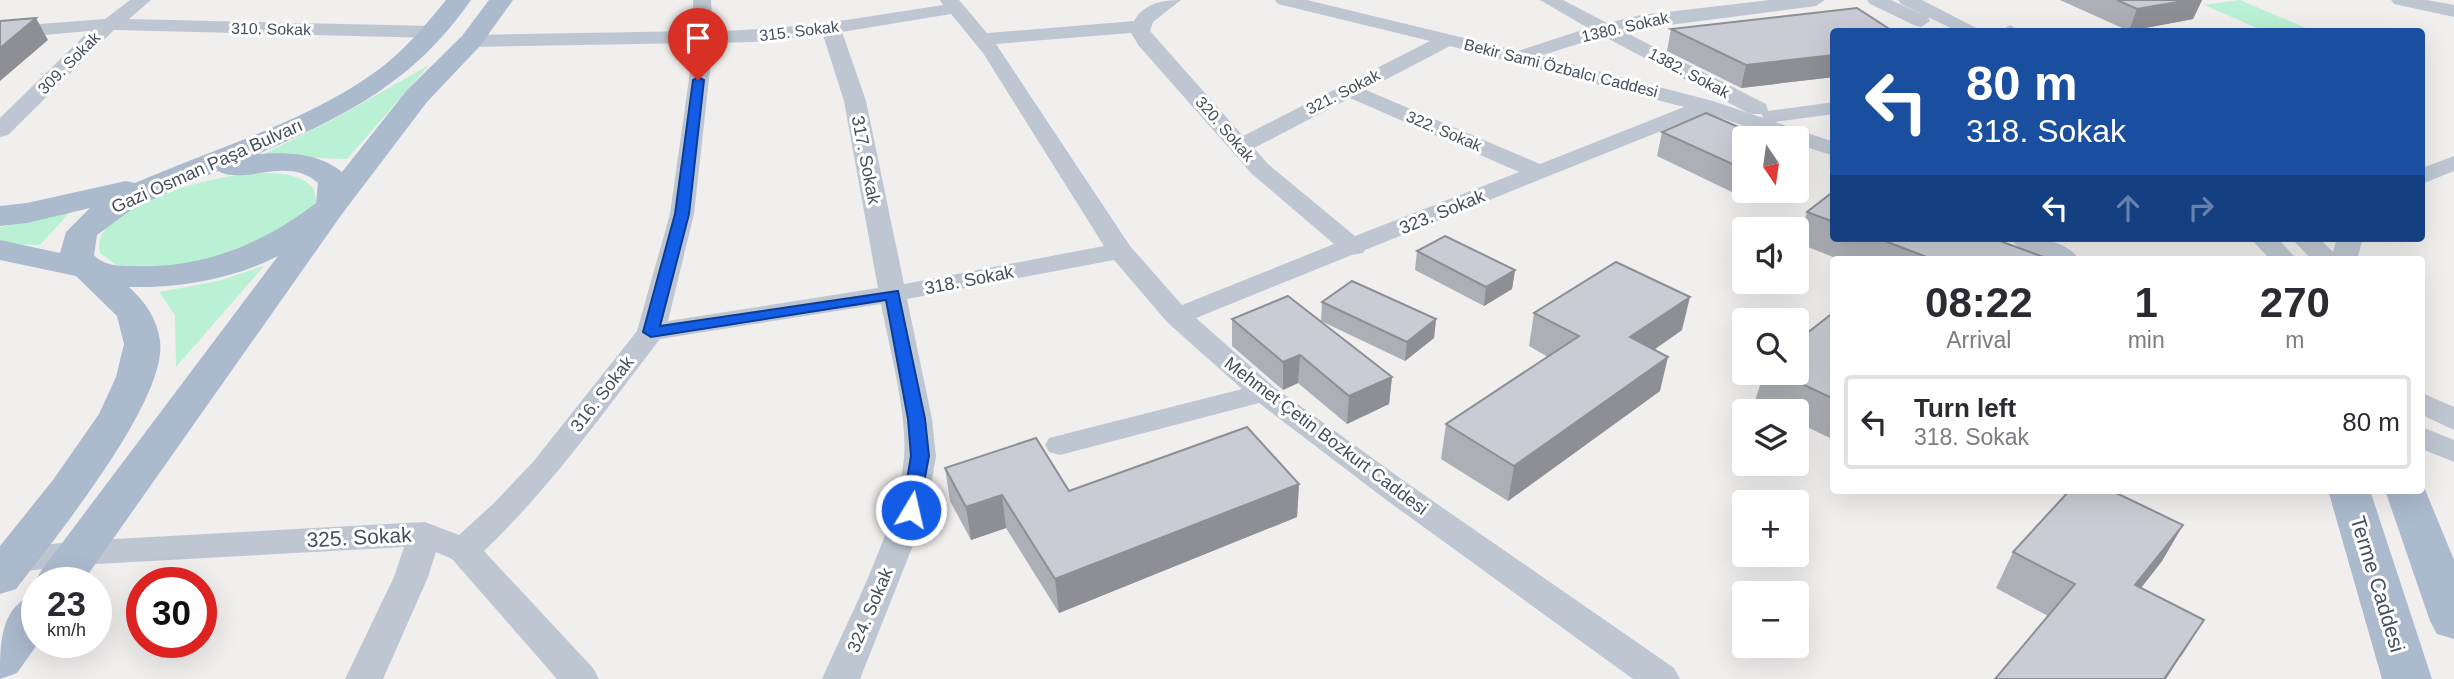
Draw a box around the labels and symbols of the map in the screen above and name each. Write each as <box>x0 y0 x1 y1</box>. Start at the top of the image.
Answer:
pin <box>668 8 728 80</box>
street label: 1380. Sokak <box>1580 8 1671 45</box>
street label: 315. Sokak <box>758 18 841 44</box>
street label: 310. Sokak <box>231 20 312 38</box>
street label: 309. Sokak <box>35 28 104 97</box>
street label: Bekir Sami Özbalcı Caddesi <box>1462 36 1660 100</box>
street label: 1382. Sokak <box>1646 45 1733 102</box>
street label: 321. Sokak <box>1303 66 1383 118</box>
street label: 320. Sokak <box>1192 93 1258 166</box>
street label: 322. Sokak <box>1404 108 1485 155</box>
street label: 317. Sokak <box>848 114 885 207</box>
street label: Gazi Osman Paşa Bulvarı <box>108 115 306 217</box>
north arrow <box>1732 126 1810 203</box>
street label: 323. Sokak <box>1397 185 1488 238</box>
street label: 318. Sokak <box>923 261 1016 298</box>
street label: 316. Sokak <box>566 352 638 436</box>
street label: Mehmet Çetin Bozkurt Caddesi <box>1221 353 1431 519</box>
position arrow <box>874 473 948 547</box>
street label: Terme Caddesi <box>2346 513 2410 655</box>
street label: 325. Sokak <box>306 523 413 551</box>
street label: 324. Sokak <box>843 564 897 655</box>
speed limit sign: 30 <box>126 567 217 658</box>

